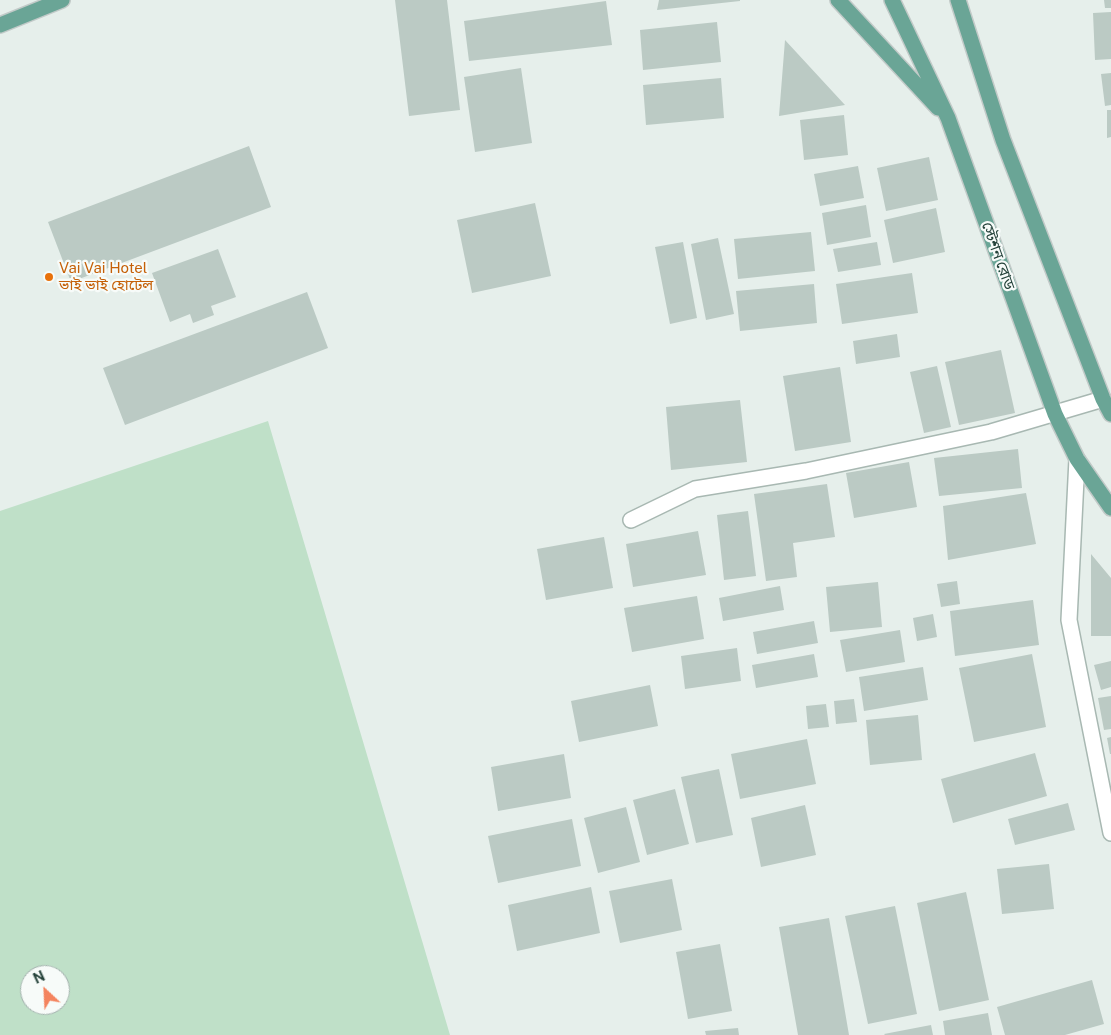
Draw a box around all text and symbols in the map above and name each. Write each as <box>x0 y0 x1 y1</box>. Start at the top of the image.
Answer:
street label: স্টেশন রোড <box>977 220 1019 292</box>
place label: Vai Vai Hotel ভাই ভাই হোটেল <box>59 259 153 294</box>
marker: Vai Vai Hotel ভাই ভাই হোটেল <box>43 271 55 283</box>
north arrow <box>20 965 70 1015</box>
text: N <box>31 968 47 987</box>

